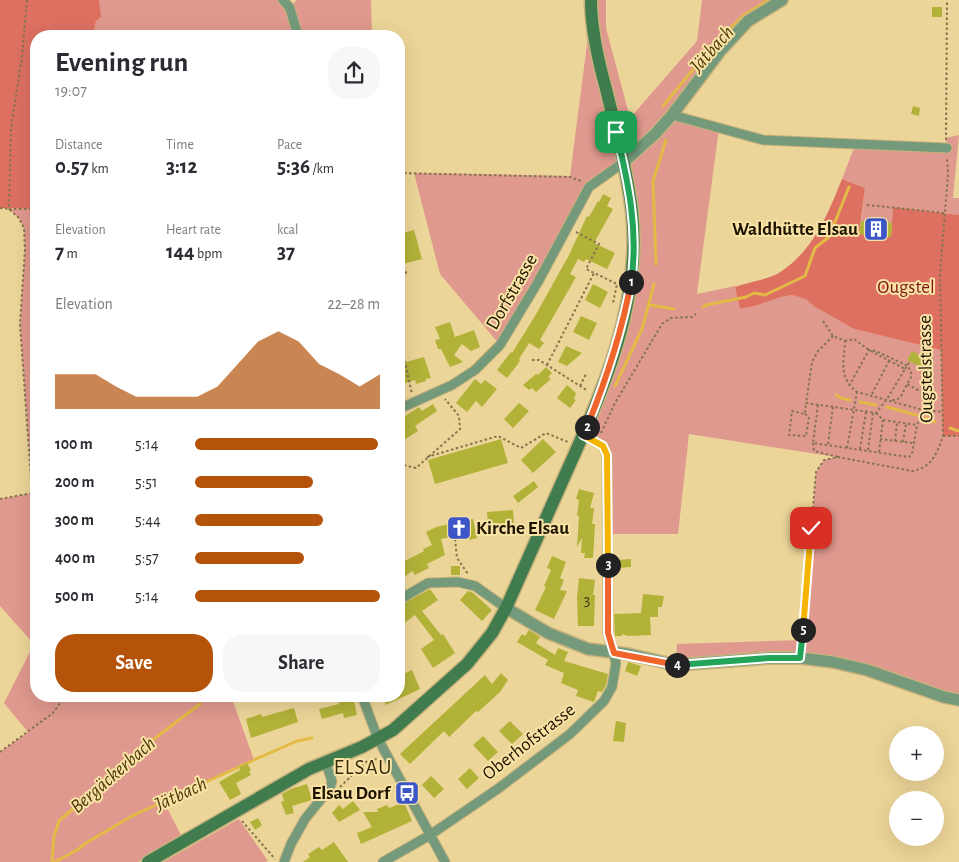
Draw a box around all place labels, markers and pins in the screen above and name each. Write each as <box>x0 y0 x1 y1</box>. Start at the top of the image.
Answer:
pin <box>595 111 637 153</box>
building icon: Waldhütte Elsau <box>863 216 889 242</box>
place label: Waldhütte Elsau <box>732 220 858 239</box>
pin: 1 <box>618 270 644 294</box>
pin: 2 <box>574 414 600 440</box>
pin <box>790 507 832 549</box>
church icon: Kirche Elsau <box>446 515 472 541</box>
place label: Kirche Elsau <box>476 519 569 538</box>
pin: 3 <box>596 552 620 578</box>
pin: 5 <box>790 618 816 642</box>
pin: 4 <box>664 652 690 678</box>
bus stop icon: Elsau Dorf <box>394 780 420 806</box>
place label: Elsau Dorf <box>311 784 392 803</box>

